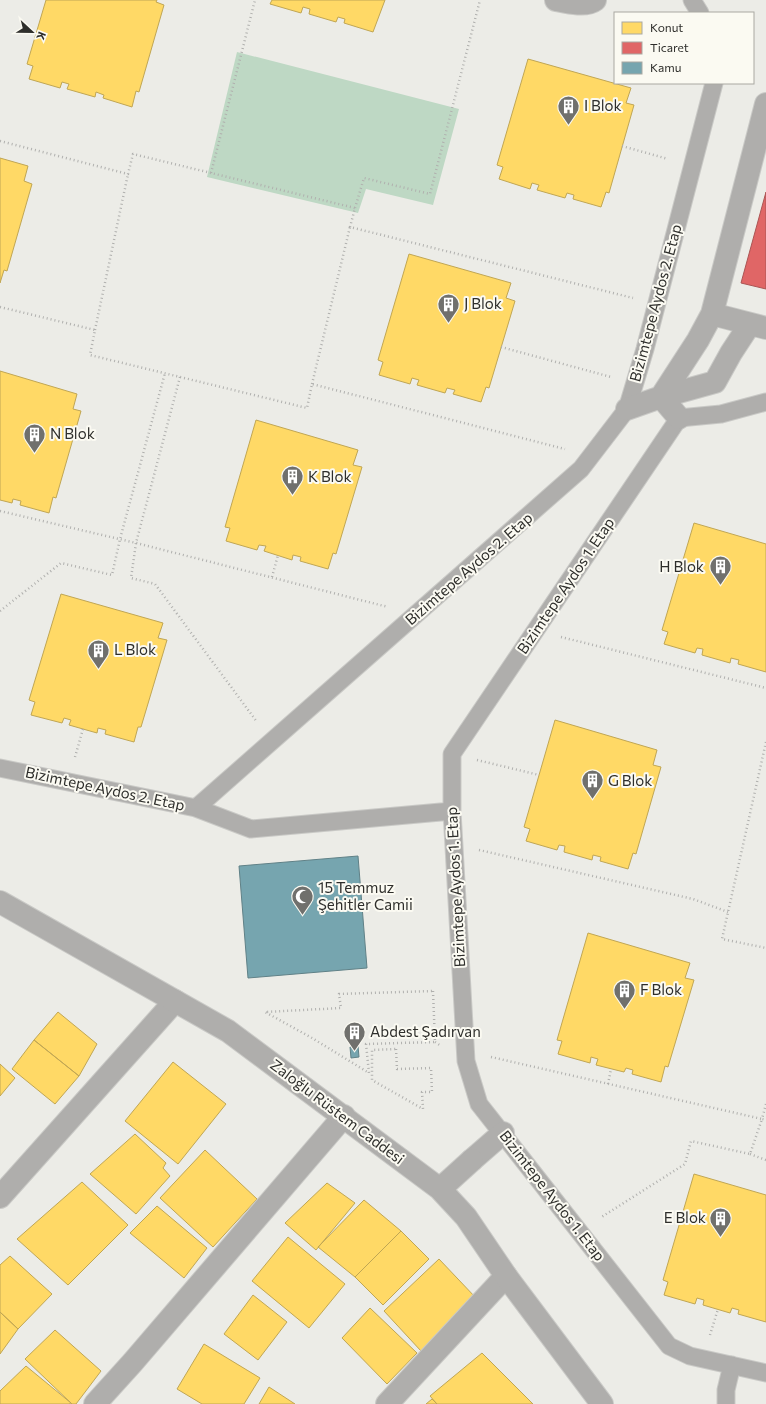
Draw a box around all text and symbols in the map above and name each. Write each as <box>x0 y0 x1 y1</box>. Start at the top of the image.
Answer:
north arrow <box>12 12 52 52</box>
legend <box>614 12 754 84</box>
text: Konut <box>650 20 683 34</box>
text: K <box>34 30 49 42</box>
text: Ticaret <box>650 40 689 54</box>
text: Kamu <box>650 60 682 74</box>
building icon: I Blok <box>556 93 582 126</box>
place label: I Blok <box>584 96 622 114</box>
street label: Bizimtepe Aydos 2. Etap <box>625 222 685 384</box>
building icon: J Blok <box>435 291 461 324</box>
place label: J Blok <box>464 294 502 312</box>
building icon: N Blok <box>21 421 47 454</box>
place label: N Blok <box>50 424 95 442</box>
building icon: K Blok <box>280 464 306 497</box>
place label: K Blok <box>308 467 352 485</box>
street label: Bizimtepe Aydos 2. Etap <box>401 508 536 628</box>
street label: Bizimtepe Aydos 1. Etap <box>513 514 618 657</box>
building icon: H Blok <box>707 554 733 587</box>
place label: H Blok <box>659 557 704 575</box>
building icon: L Blok <box>85 637 111 670</box>
place label: L Blok <box>114 640 156 658</box>
street label: Bizimtepe Aydos 2. Etap <box>24 762 187 814</box>
building icon: G Blok <box>579 768 605 801</box>
place label: G Blok <box>608 771 652 789</box>
street label: Bizimtepe Aydos 1. Etap <box>442 806 468 968</box>
place label: 15 Temmuz Şehitler Camii <box>318 878 413 913</box>
mosque icon: 15 Temmuz Şehitler Camii <box>290 884 316 917</box>
building icon: F Blok <box>612 977 638 1010</box>
place label: F Blok <box>640 980 682 998</box>
building icon: Abdest Şadırvan <box>341 1019 367 1052</box>
place label: Abdest Şadırvan <box>370 1022 481 1040</box>
street label: Zaloğlu Rüstem Caddesi <box>267 1055 408 1167</box>
street label: Bizimtepe Aydos 1. Etap <box>496 1127 609 1264</box>
building icon: E Blok <box>708 1205 734 1238</box>
place label: E Blok <box>664 1208 706 1226</box>

